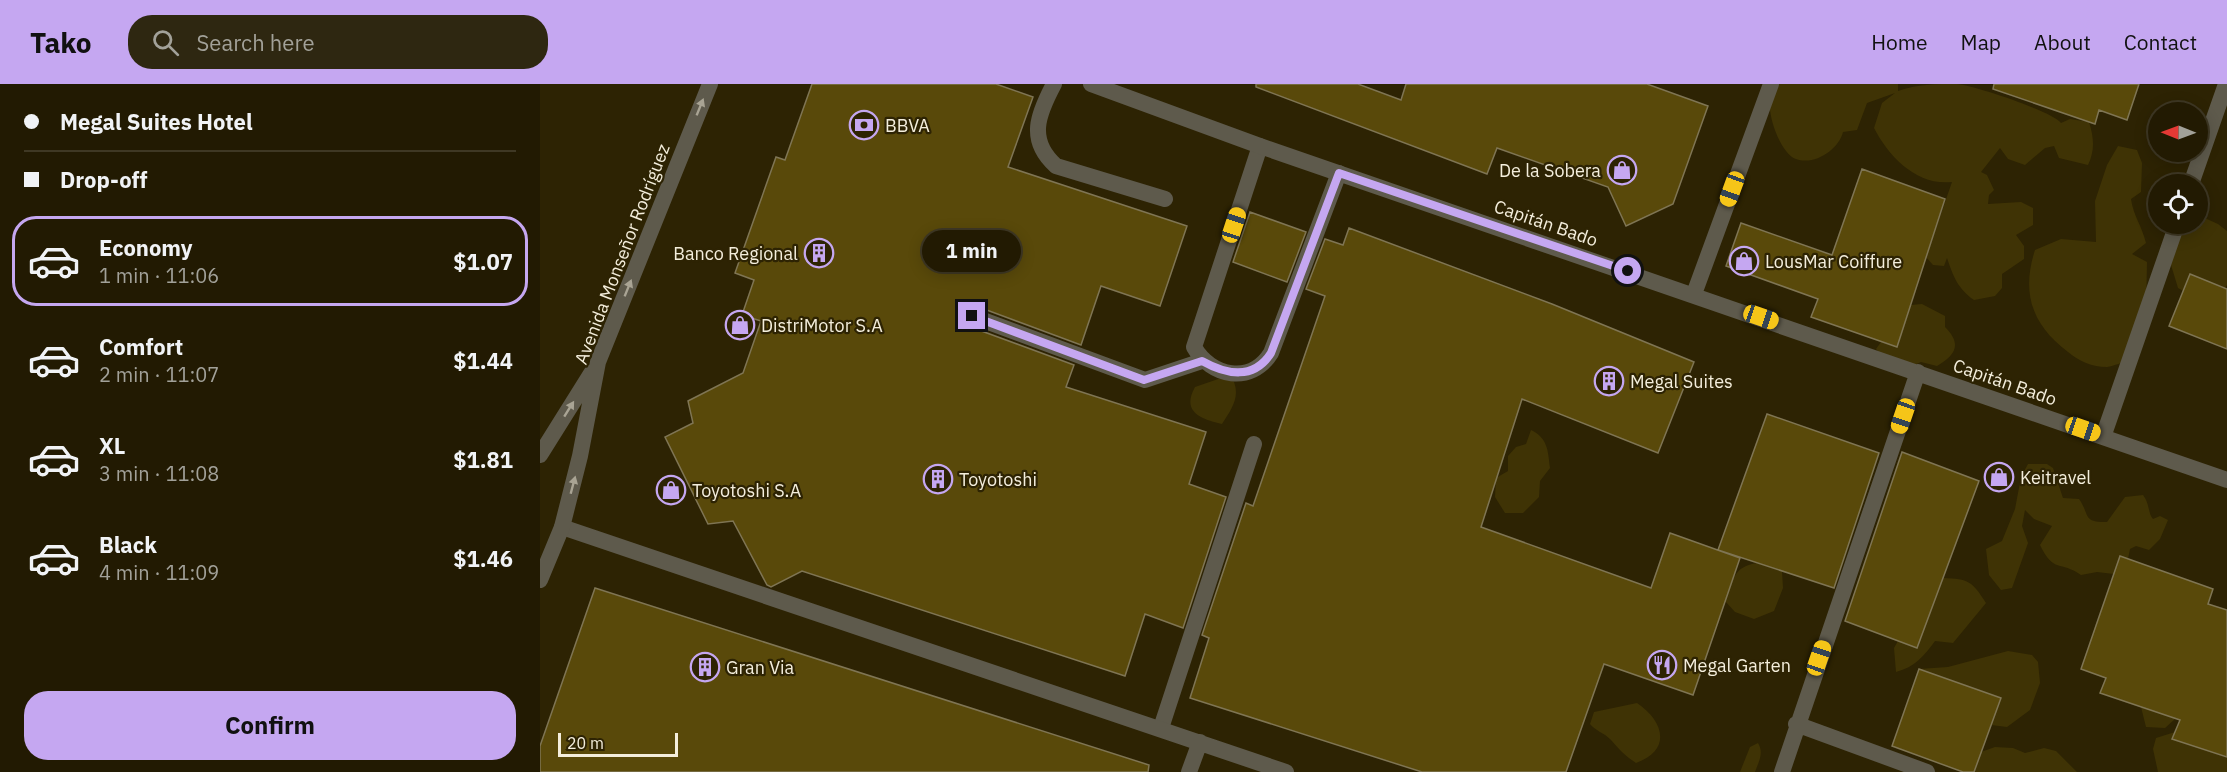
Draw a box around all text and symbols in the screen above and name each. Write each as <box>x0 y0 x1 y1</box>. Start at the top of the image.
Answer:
search box <box>128 15 548 69</box>
text: Tako <box>30 24 92 61</box>
icon: search <box>149 26 182 59</box>
text: Search here <box>197 28 314 57</box>
text: Home <box>1871 28 1928 56</box>
text: Map <box>1961 28 2001 56</box>
text: About <box>2034 28 2091 56</box>
text: Contact <box>2124 28 2197 56</box>
one-way arrow <box>695 98 705 116</box>
north arrow <box>2148 102 2208 162</box>
map controls <box>2148 102 2208 234</box>
text: Megal Suites Hotel <box>60 107 253 136</box>
bank icon: BBVA <box>848 109 880 141</box>
place label: BBVA <box>885 114 930 137</box>
street label: Avenida Monseñor Rodríguez <box>569 141 675 367</box>
shop icon: De la Sobera <box>1606 154 1638 186</box>
place label: De la Sobera <box>1499 159 1601 182</box>
text: Drop-off <box>60 165 147 194</box>
car <box>1717 169 1747 209</box>
button: locate <box>2148 174 2208 234</box>
street label: Capitán Bado <box>1491 195 1601 251</box>
car <box>1220 205 1248 245</box>
callout: 1 min <box>922 229 1022 271</box>
text: Economy <box>99 233 193 262</box>
icon: car <box>27 234 81 288</box>
building icon: Banco Regional <box>803 237 835 269</box>
text: 1 min <box>945 237 998 264</box>
place label: Banco Regional <box>673 242 798 265</box>
shop icon: LousMar Coiffure <box>1728 245 1760 277</box>
text: $1.07 <box>453 247 513 276</box>
place label: LousMar Coiffure <box>1765 250 1902 273</box>
route start <box>1614 257 1641 284</box>
text: 1 min · 11:06 <box>99 262 219 289</box>
one-way arrow <box>623 279 633 297</box>
route end <box>958 302 985 329</box>
car <box>1741 303 1781 331</box>
shop icon: DistriMotor S.A <box>724 309 756 341</box>
place label: DistriMotor S.A <box>761 314 883 337</box>
text: Comfort <box>99 332 183 361</box>
icon: car <box>27 333 81 387</box>
text: $1.44 <box>453 346 513 375</box>
street label: Capitán Bado <box>1950 354 2060 410</box>
text: 2 min · 11:07 <box>99 361 219 388</box>
building icon: Megal Suites <box>1593 365 1625 397</box>
place label: Megal Suites <box>1630 370 1733 393</box>
car <box>1889 396 1917 436</box>
one-way arrow <box>563 401 575 417</box>
car <box>2063 415 2103 443</box>
text: XL <box>99 431 125 460</box>
icon: car <box>27 432 81 486</box>
text: $1.81 <box>453 445 513 474</box>
text: 3 min · 11:08 <box>99 460 219 487</box>
shop icon: Keitravel <box>1983 461 2015 493</box>
building icon: Toyotoshi <box>922 463 954 495</box>
place label: Keitravel <box>2020 466 2091 489</box>
place label: Toyotoshi <box>959 468 1037 491</box>
shop icon: Toyotoshi S.A <box>655 474 687 506</box>
one-way arrow <box>569 476 578 494</box>
place label: Toyotoshi S.A <box>692 479 802 502</box>
text: Black <box>99 530 157 559</box>
icon: car <box>27 531 81 585</box>
text: $1.46 <box>453 544 513 573</box>
text: 4 min · 11:09 <box>99 559 219 586</box>
car <box>1805 638 1833 678</box>
restaurant icon: Megal Garten <box>1646 649 1678 681</box>
building icon: Gran Via <box>689 651 721 683</box>
place label: Megal Garten <box>1683 654 1791 677</box>
place label: Gran Via <box>726 656 795 679</box>
button: Confirm <box>24 691 516 760</box>
scale bar <box>558 730 678 758</box>
text: 20 m <box>567 733 604 753</box>

